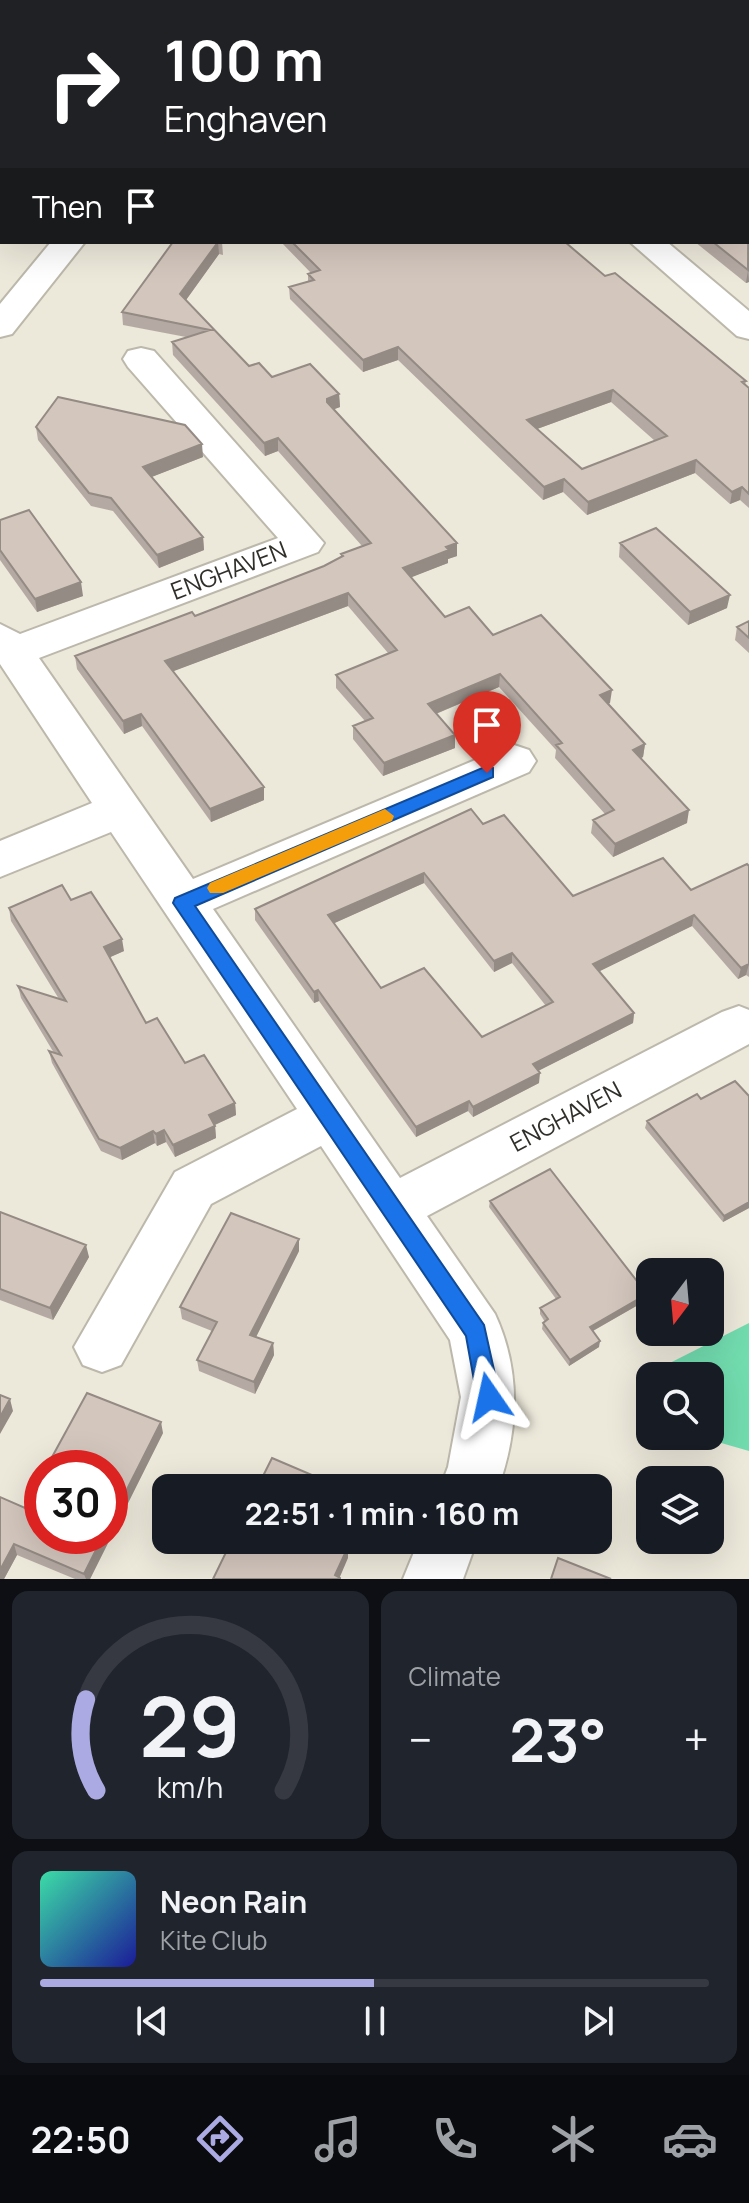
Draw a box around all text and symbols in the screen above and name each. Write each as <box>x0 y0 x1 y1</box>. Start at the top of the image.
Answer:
text: 100 m <box>164 21 324 98</box>
icon: right <box>32 32 136 136</box>
text: Enghaven <box>164 94 327 143</box>
icon: arrive <box>119 184 163 228</box>
text: Then <box>32 186 103 227</box>
street label: ENGHAVEN <box>166 532 291 607</box>
pin <box>453 691 521 773</box>
icon: arrive <box>465 703 509 747</box>
street label: ENGHAVEN <box>504 1073 627 1159</box>
north arrow <box>636 1258 724 1346</box>
map controls <box>636 1258 724 1554</box>
position arrow <box>447 1355 531 1439</box>
button: search <box>636 1362 724 1450</box>
speed limit sign: 30 <box>24 1450 128 1554</box>
button: layers <box>636 1466 724 1554</box>
text: 22:51 · 1 min · 160 m <box>245 1493 519 1534</box>
text: Climate <box>409 1658 501 1694</box>
text: 29 <box>140 1668 241 1782</box>
text: 23° <box>509 1698 607 1780</box>
text: − <box>409 1709 432 1769</box>
text: + <box>684 1709 709 1769</box>
text: km/h <box>157 1768 223 1807</box>
text: Neon Rain <box>160 1881 307 1922</box>
text: Kite Club <box>160 1922 267 1958</box>
icon: previous <box>130 1999 174 2043</box>
icon: pause <box>353 1999 397 2043</box>
icon: next <box>576 1999 620 2043</box>
icon: directions <box>192 2111 248 2167</box>
icon: music <box>310 2111 366 2167</box>
icon: phone <box>427 2111 483 2167</box>
icon: climate <box>545 2111 601 2167</box>
icon: car <box>662 2111 718 2167</box>
text: 22:50 <box>31 2115 131 2164</box>

